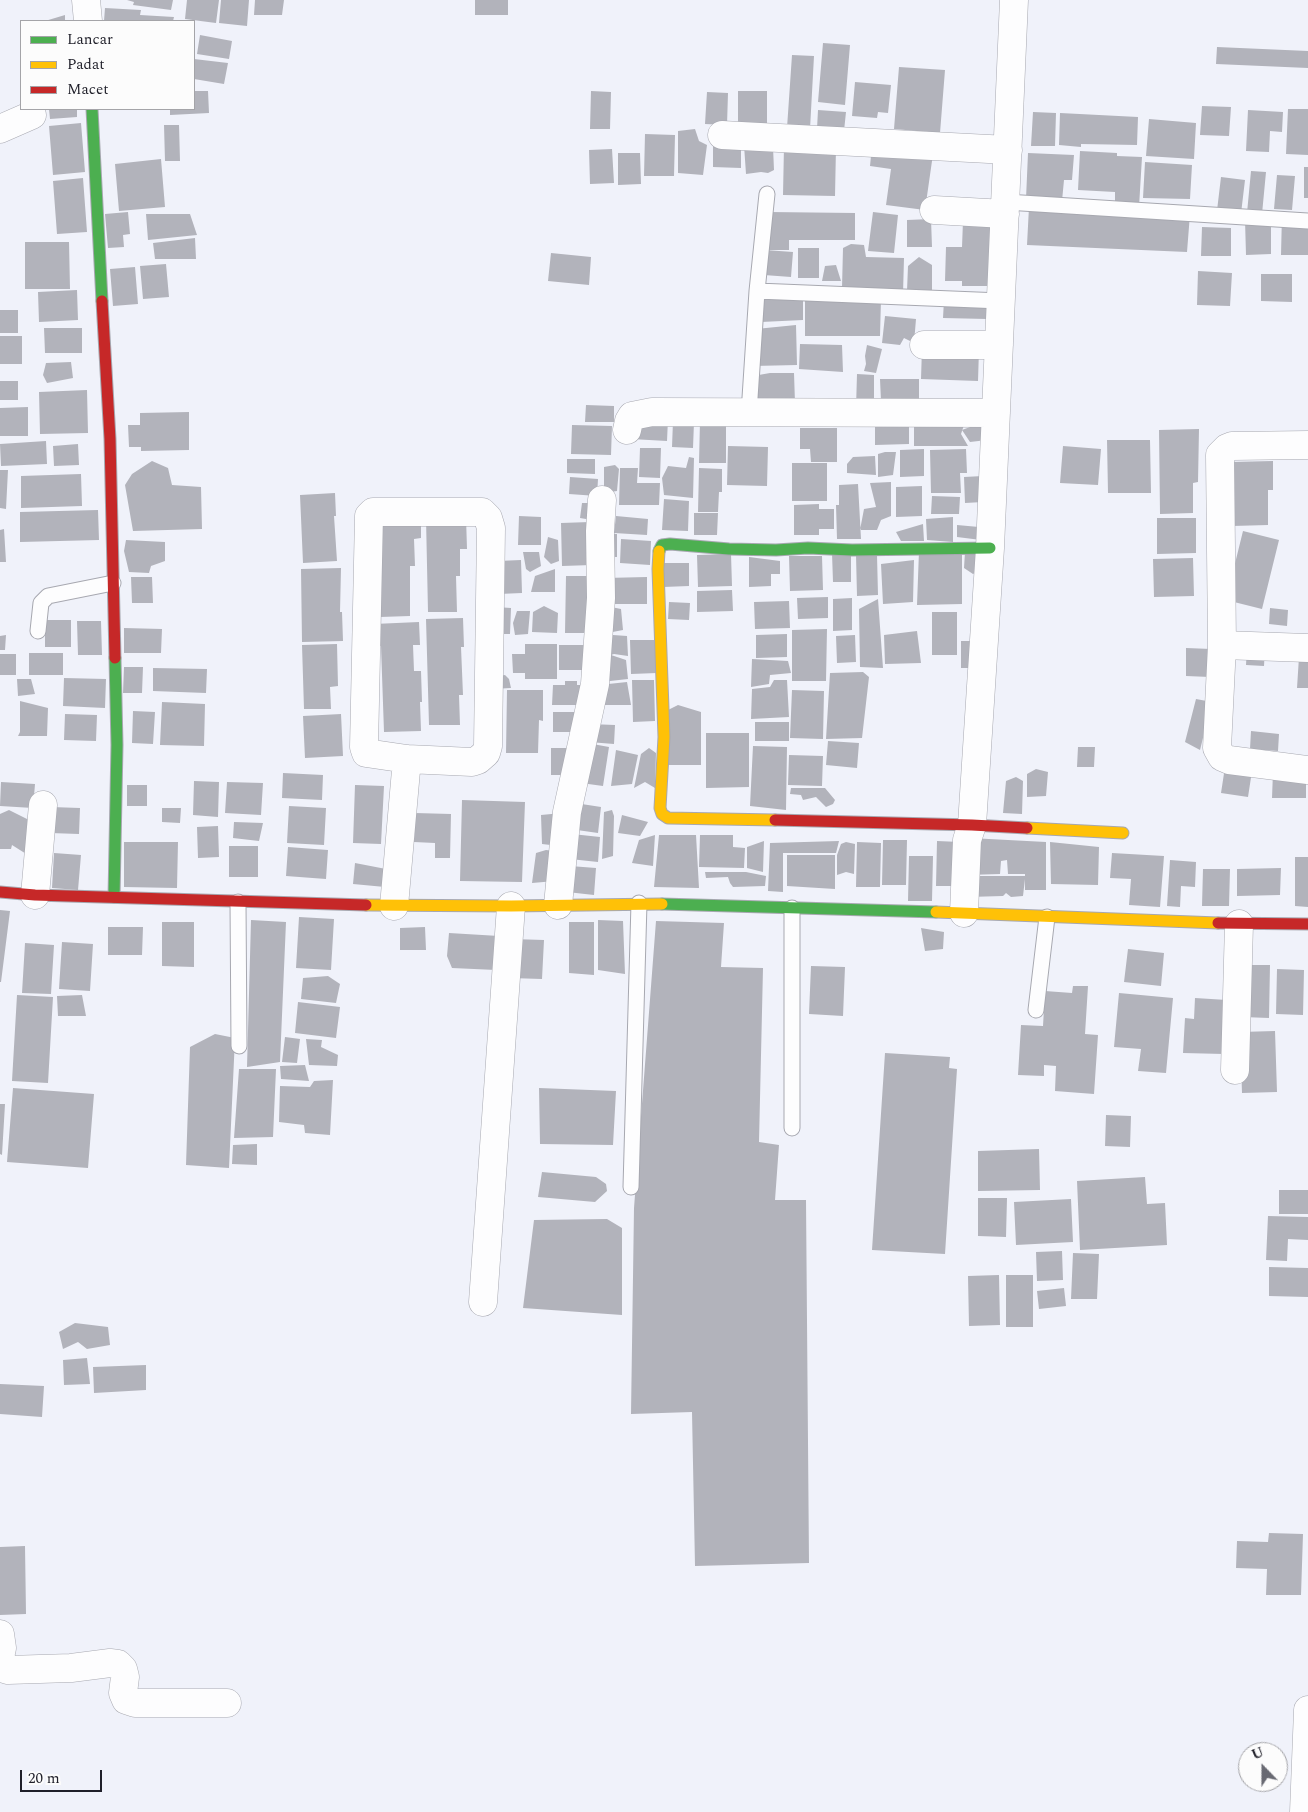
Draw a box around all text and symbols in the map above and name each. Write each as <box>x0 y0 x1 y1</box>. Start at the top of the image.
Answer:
legend <box>20 20 195 110</box>
text: Lancar <box>67 28 113 51</box>
text: Padat <box>67 53 105 76</box>
text: Macet <box>67 78 108 101</box>
north arrow <box>1238 1742 1288 1792</box>
text: U <box>1248 1742 1267 1765</box>
scale bar <box>22 1760 105 1792</box>
text: 20 m <box>28 1767 60 1790</box>

